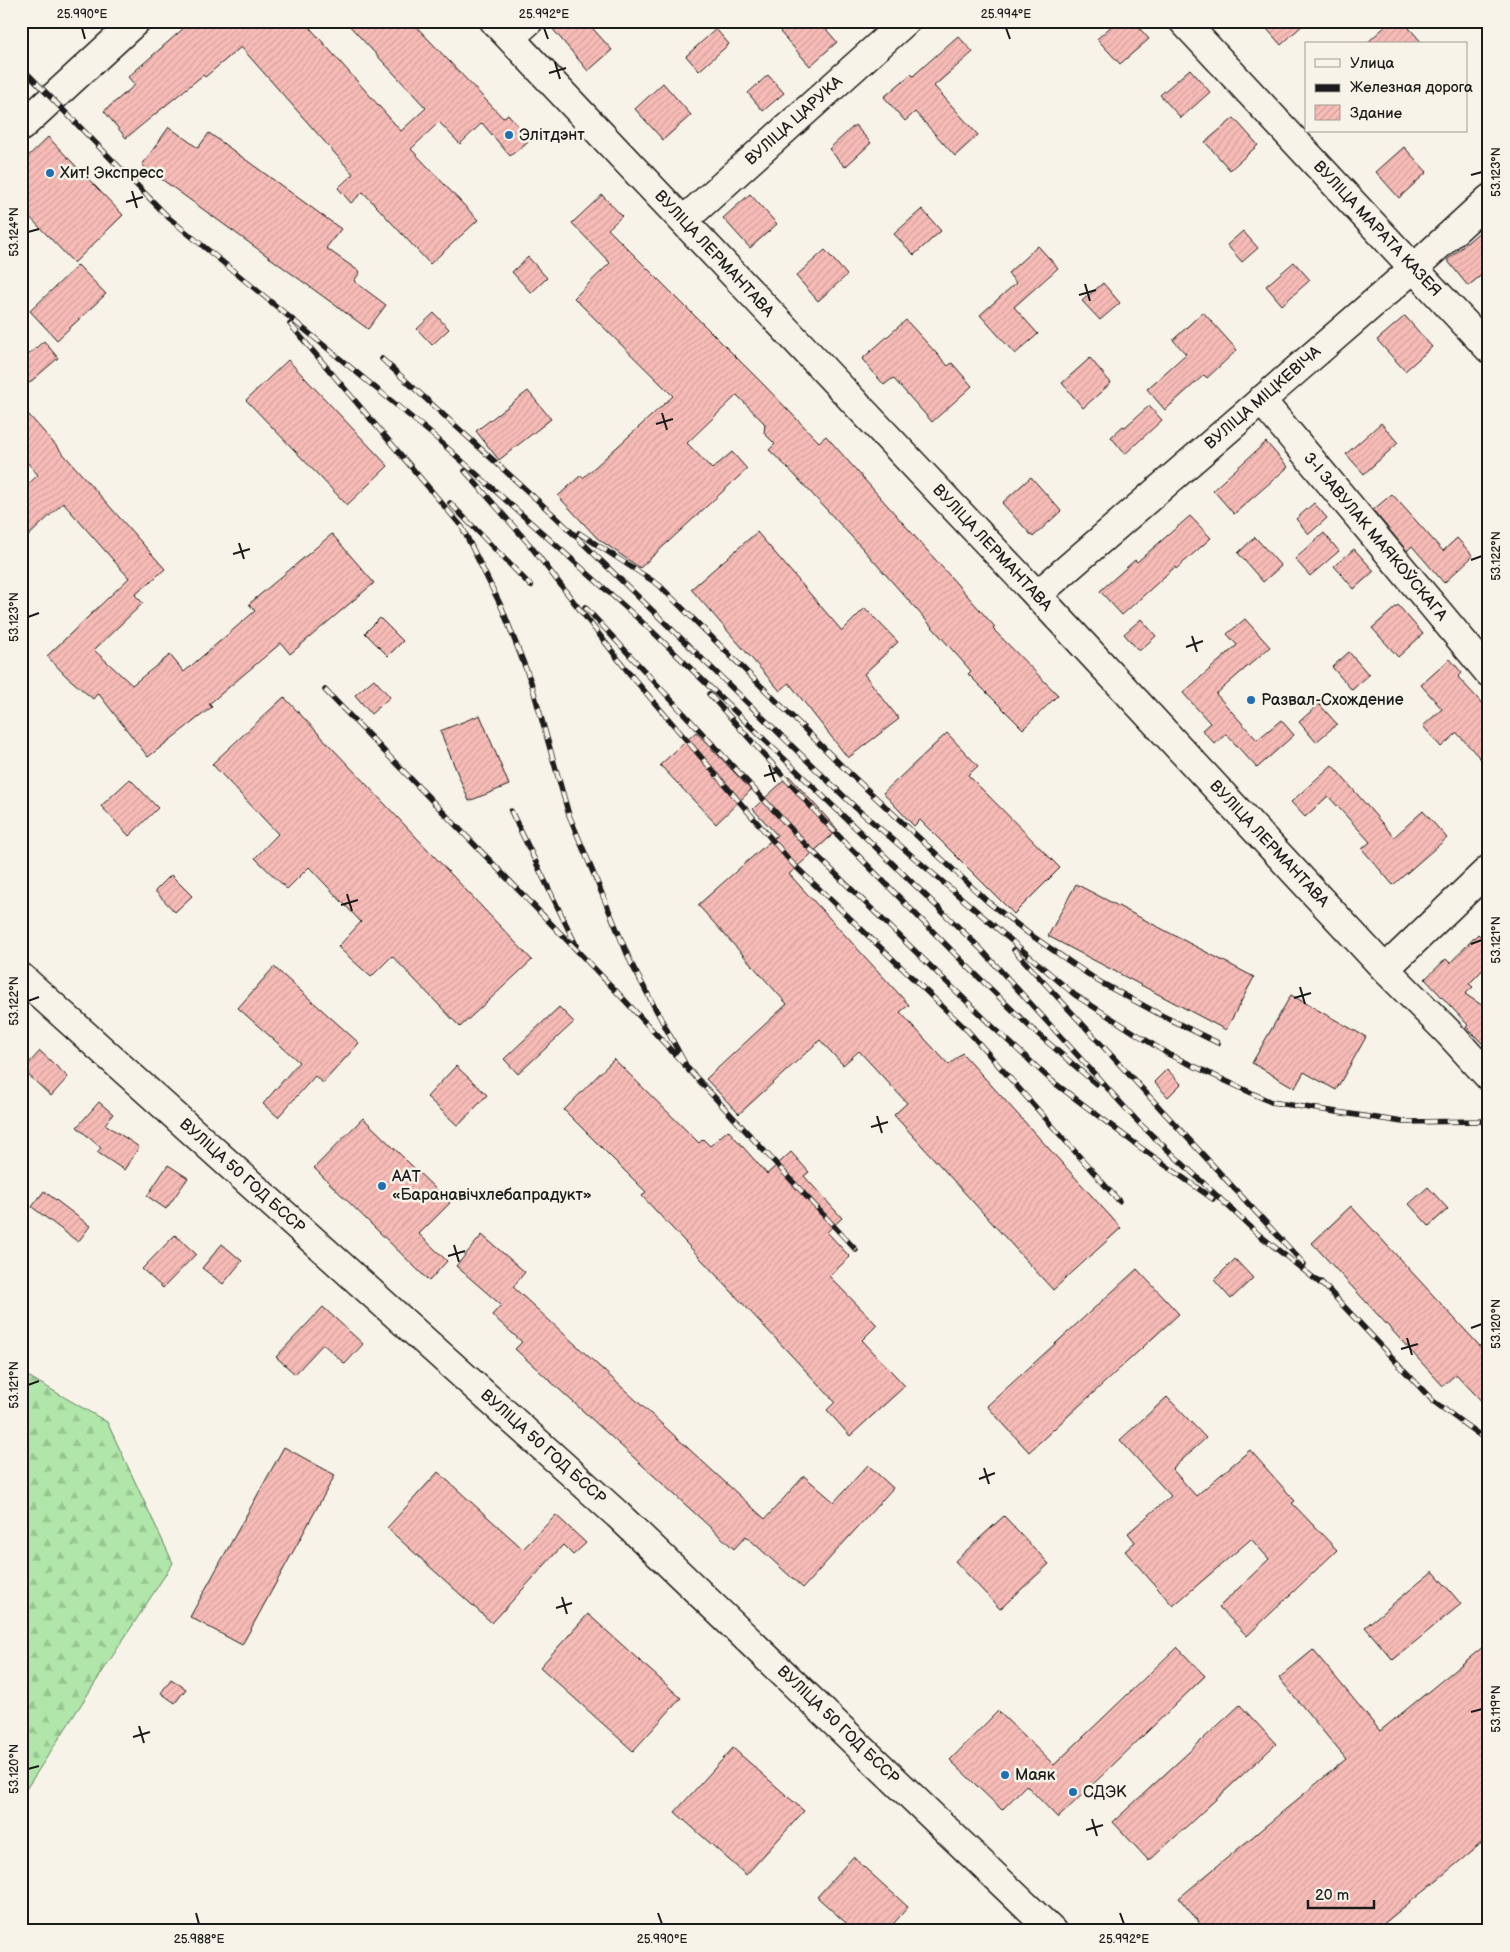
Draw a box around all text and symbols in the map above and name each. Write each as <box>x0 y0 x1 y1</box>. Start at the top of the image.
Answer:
text: 25.990°E <box>57 7 107 22</box>
text: 25.992°E <box>519 7 569 22</box>
text: 25.994°E <box>981 7 1031 22</box>
legend <box>1305 42 1468 132</box>
text: Улица <box>1350 54 1395 73</box>
street label: ВУЛІЦА ЦАРУКА <box>742 72 847 170</box>
text: Железная дорога <box>1350 78 1473 97</box>
text: Здание <box>1350 104 1402 123</box>
place label: Элітдэнт <box>519 126 585 145</box>
marker: Элітдэнт <box>503 129 515 141</box>
text: 53.123°N <box>1489 147 1504 197</box>
street label: ВУЛІЦА МАРАТА КАЗЕЯ <box>1309 157 1445 301</box>
place label: Хит! Экспресс <box>60 164 164 183</box>
marker: Хит! Экспресс <box>44 167 56 179</box>
street label: ВУЛІЦА ЛЕРМАНТАВА <box>650 187 778 321</box>
text: 53.124°N <box>7 207 22 257</box>
street label: ВУЛІЦА МІЦКЕВІЧА <box>1201 342 1325 454</box>
street label: 3-І ЗАВУЛАК МАЯКОЎСКАГА <box>1299 448 1452 625</box>
street label: ВУЛІЦА ЛЕРМАНТАВА <box>928 481 1056 615</box>
text: 53.122°N <box>1489 531 1504 581</box>
text: 53.123°N <box>7 592 22 642</box>
place label: Развал-Схождение <box>1261 691 1404 710</box>
marker: Развал-Схождение <box>1245 694 1257 706</box>
street label: ВУЛІЦА ЛЕРМАНТАВА <box>1205 777 1333 911</box>
text: 53.121°N <box>1489 916 1504 964</box>
text: 53.122°N <box>7 976 22 1026</box>
street label: ВУЛІЦА 50 ГОД БССР <box>175 1115 309 1237</box>
place label: ААТ «Баранавічхлебапрадукт» <box>391 1168 592 1205</box>
marker: ААТ «Баранавічхлебапрадукт» <box>376 1180 388 1192</box>
text: 53.120°N <box>1489 1299 1504 1349</box>
text: 53.121°N <box>7 1361 22 1409</box>
street label: ВУЛІЦА 50 ГОД БССР <box>476 1386 610 1508</box>
street label: ВУЛІЦА 50 ГОД БССР <box>773 1662 903 1788</box>
text: 53.119°N <box>1489 1685 1504 1733</box>
text: 53.120°N <box>7 1744 22 1794</box>
place label: Маяк <box>1015 1766 1056 1785</box>
marker: Маяк <box>999 1769 1011 1781</box>
place label: СДЭК <box>1083 1783 1127 1802</box>
marker: СДЭК <box>1067 1786 1079 1798</box>
scale bar <box>1308 1877 1374 1909</box>
text: 20 m <box>1315 1886 1349 1905</box>
text: 25.988°E <box>174 1932 224 1947</box>
text: 25.990°E <box>637 1932 687 1947</box>
text: 25.992°E <box>1099 1932 1149 1947</box>

